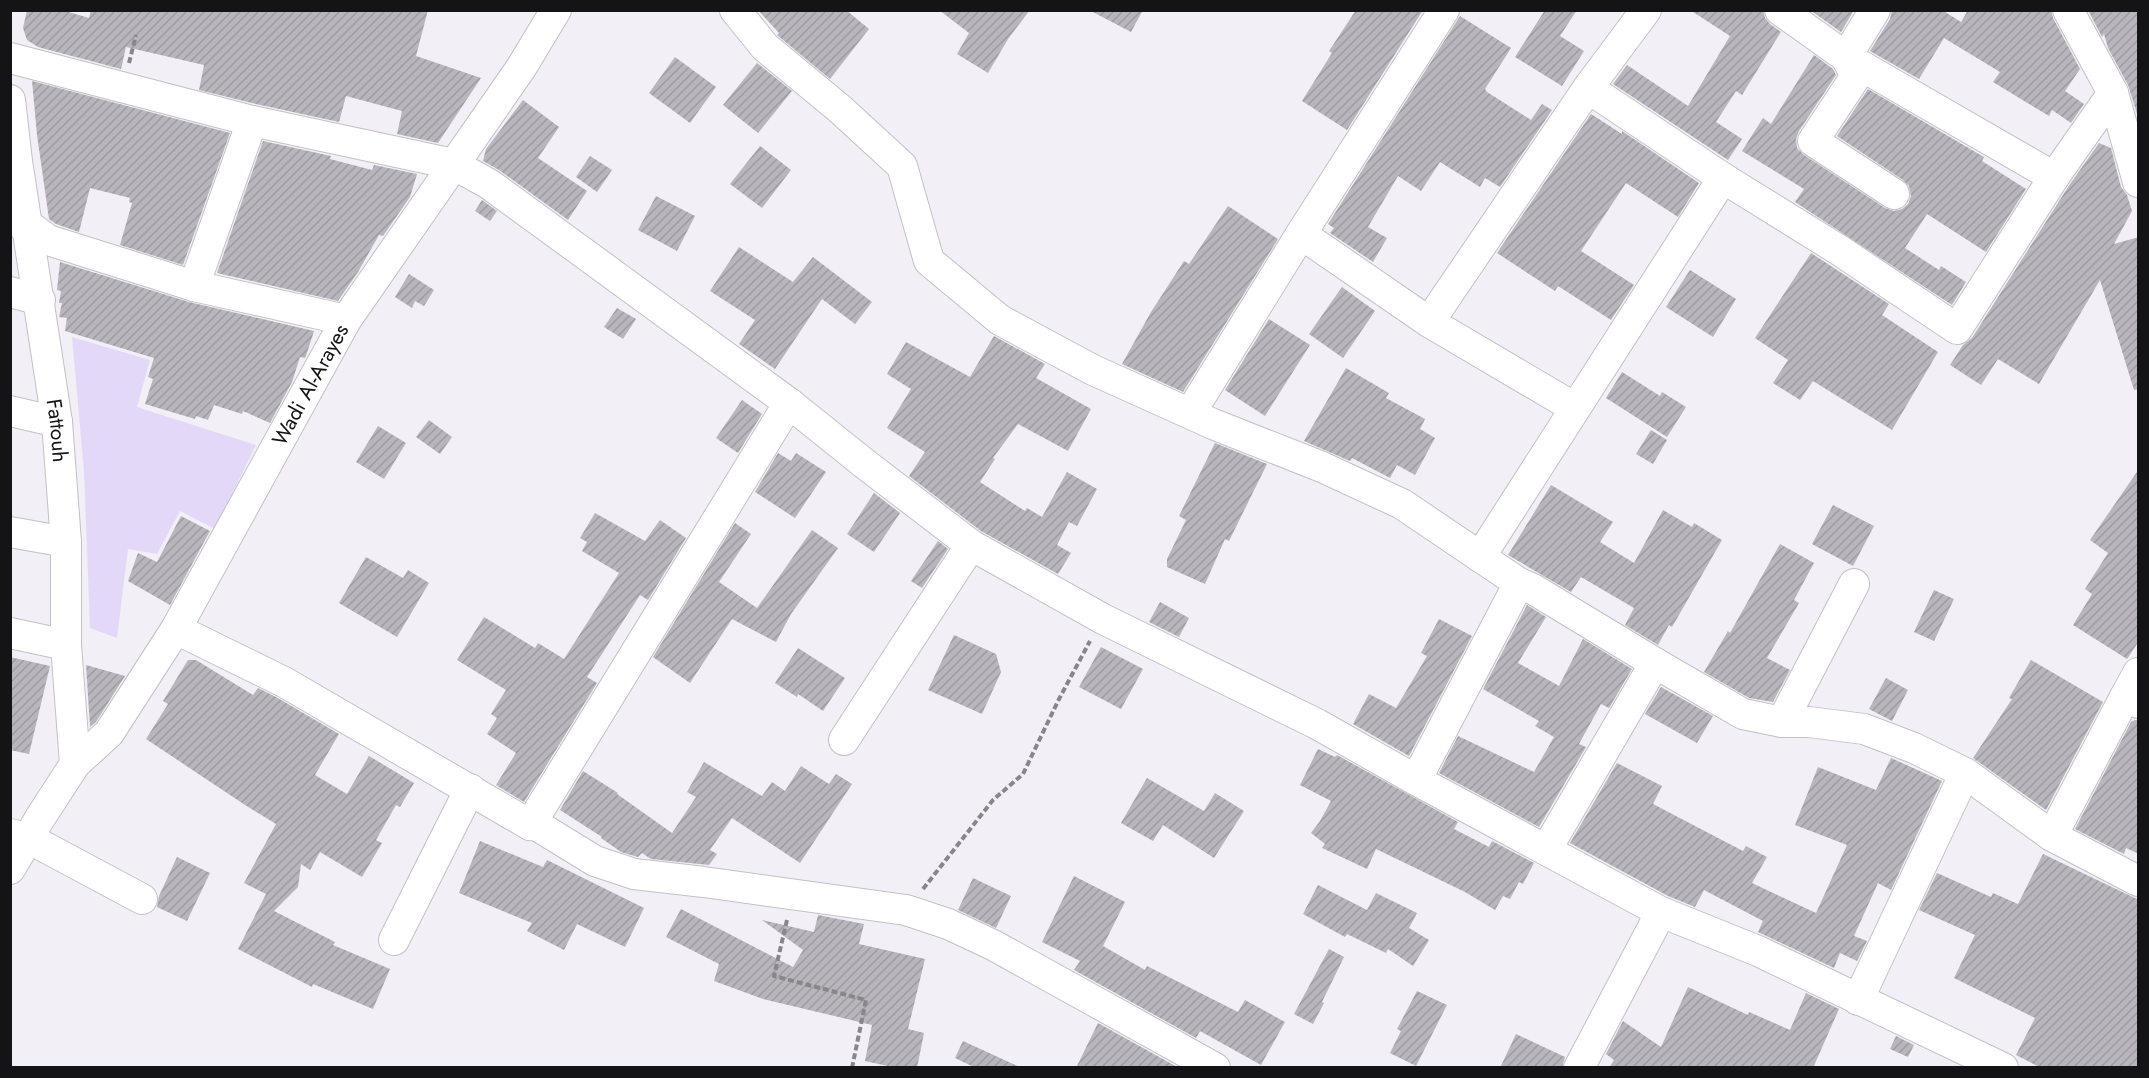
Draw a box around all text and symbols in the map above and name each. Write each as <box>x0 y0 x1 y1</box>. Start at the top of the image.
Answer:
street label: Wadi Al-Arayes <box>265 318 356 451</box>
street label: Fattouh <box>39 397 75 463</box>

